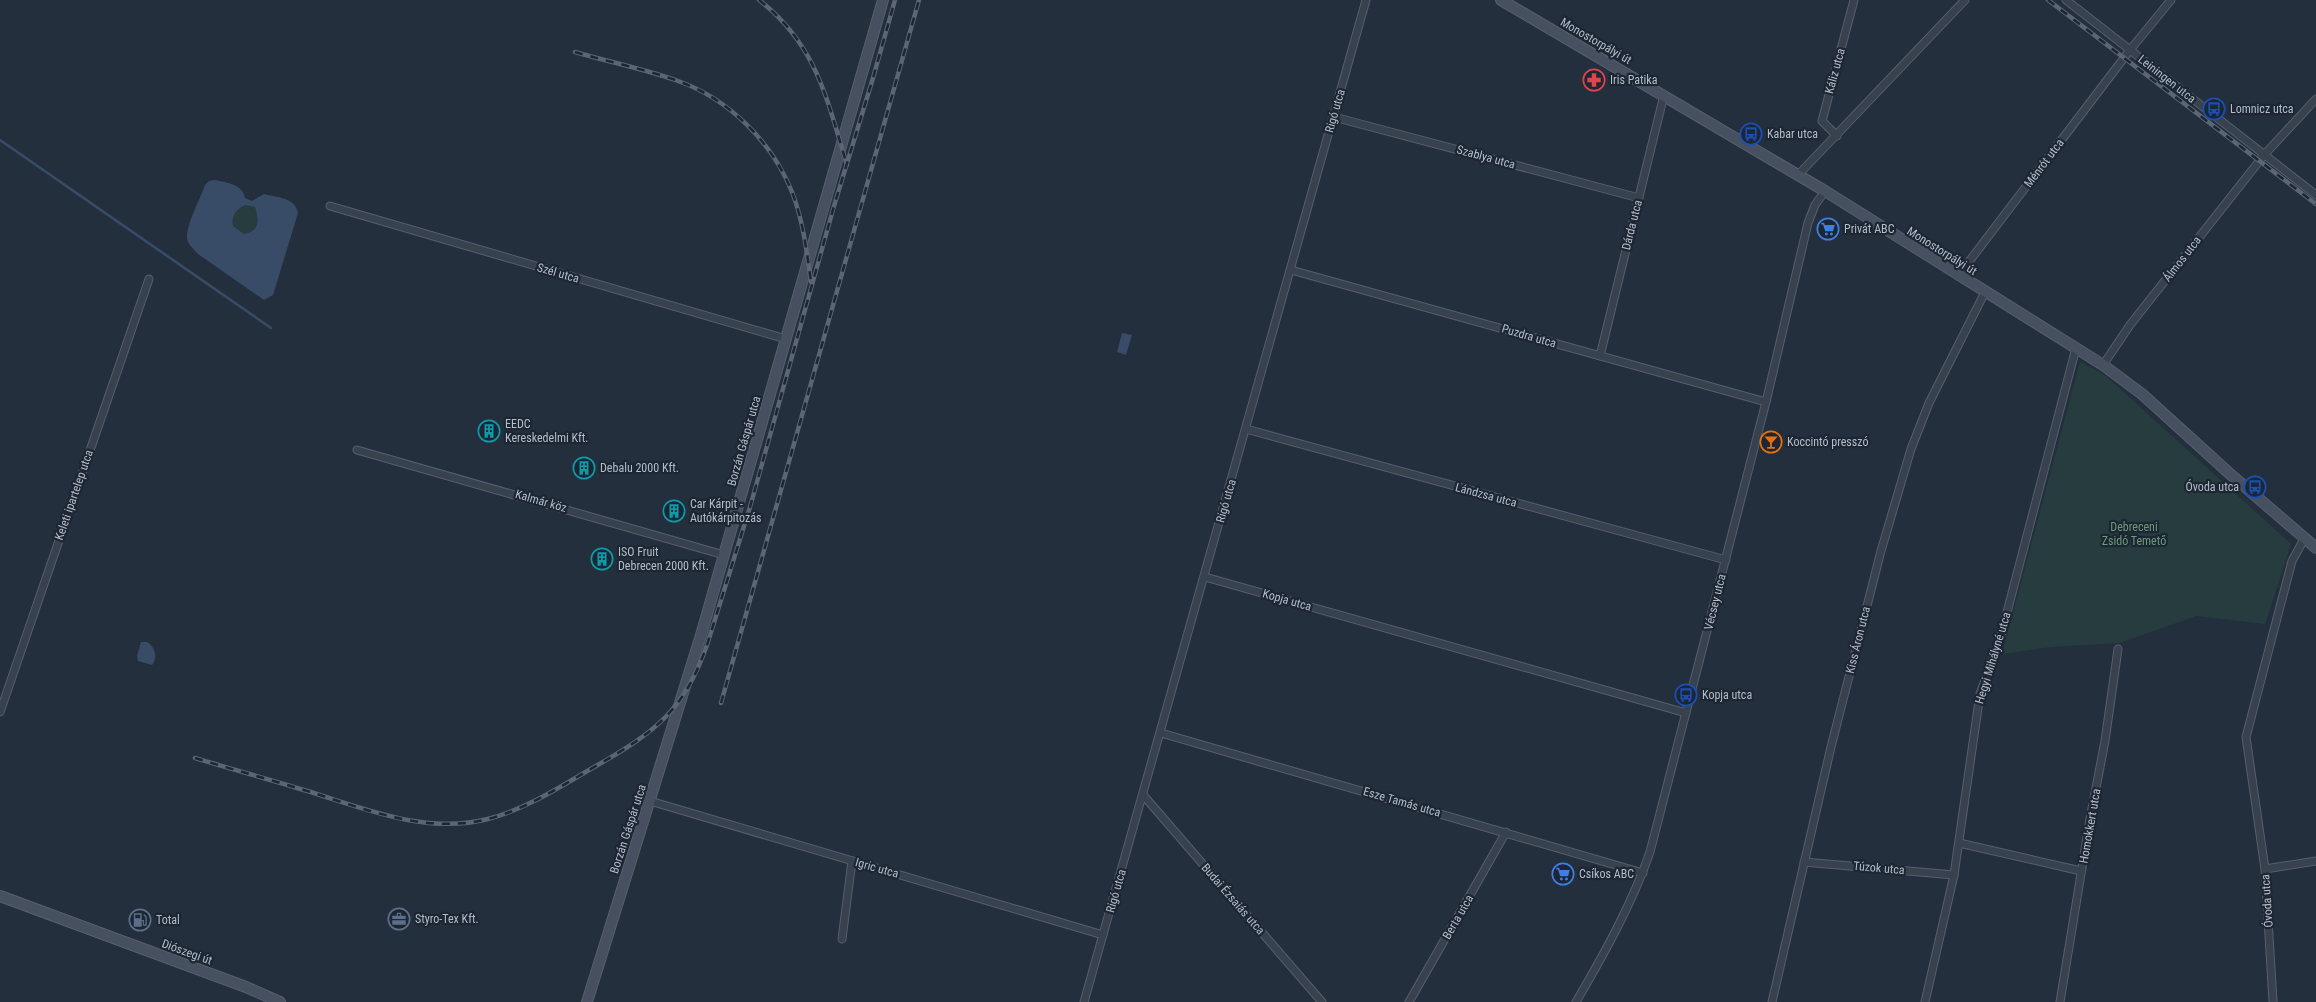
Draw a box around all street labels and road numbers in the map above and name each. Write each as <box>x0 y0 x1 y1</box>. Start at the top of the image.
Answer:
street label: Monostorpályi út <box>1558 15 1634 67</box>
street label: Káliz utca <box>1822 47 1848 95</box>
street label: Leiningen utca <box>2135 52 2199 106</box>
street label: Rigó utca <box>1322 87 1348 134</box>
street label: Ménrót utca <box>2021 136 2067 190</box>
street label: Szablya utca <box>1455 142 1517 172</box>
street label: Dárda utca <box>1619 198 1645 252</box>
street label: Monostorpályi út <box>1904 224 1980 278</box>
street label: Álmos utca <box>2159 233 2204 284</box>
street label: Szél utca <box>535 260 581 286</box>
street label: Puzdra utca <box>1500 322 1558 351</box>
street label: Borzán Gáspár utca <box>724 394 764 488</box>
street label: Keleti ipartelep utca <box>52 448 96 542</box>
street label: Rigó utca <box>1213 477 1239 524</box>
street label: Lándzsa utca <box>1454 480 1519 510</box>
street label: Kalmár köz <box>514 487 568 515</box>
street label: Vécsey utca <box>1701 572 1729 631</box>
street label: Kopja utca <box>1261 586 1313 614</box>
street label: Kiss Áron utca <box>1842 605 1873 675</box>
street label: Hegyi Mihályné utca <box>1972 610 2014 706</box>
street label: Borzán Gáspár utca <box>607 782 649 875</box>
street label: Esze Tamás utca <box>1362 784 1442 820</box>
street label: Homokkert utca <box>2077 787 2104 865</box>
street label: Igric utca <box>854 855 900 881</box>
street label: Túzok utca <box>1853 859 1906 877</box>
street label: Budai Ézsaiás utca <box>1198 860 1269 938</box>
street label: Rigó utca <box>1103 867 1129 914</box>
street label: Óvoda utca <box>2257 874 2276 928</box>
street label: Berta utca <box>1440 892 1476 942</box>
street label: Diószegi út <box>160 936 215 968</box>

